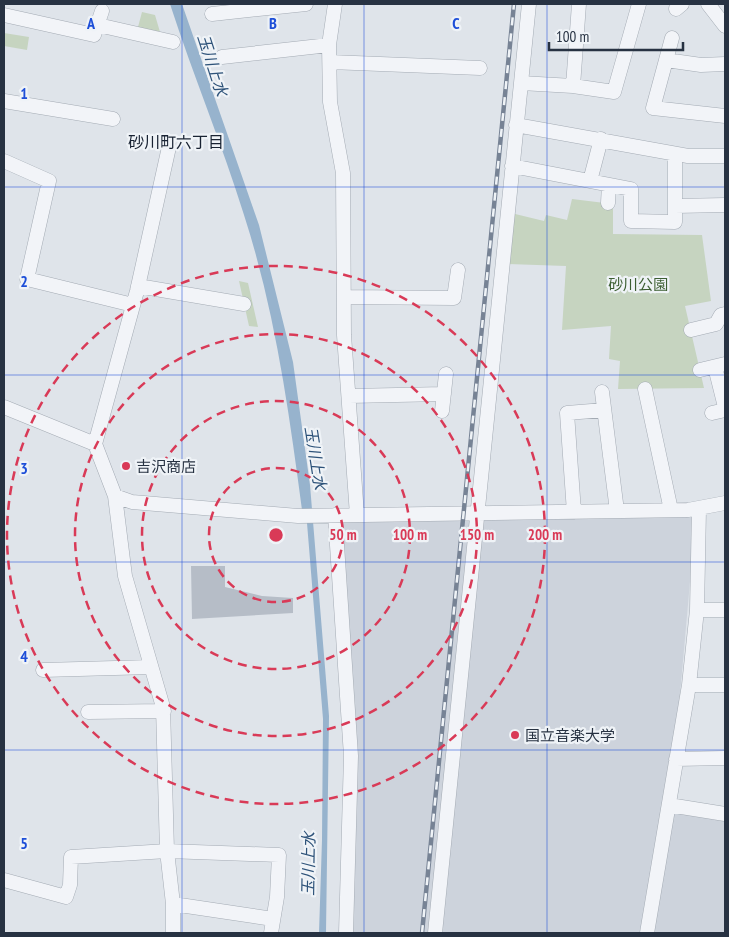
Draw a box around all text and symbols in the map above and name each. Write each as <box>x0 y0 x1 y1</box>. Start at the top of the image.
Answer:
text: A <box>86 13 96 33</box>
text: B <box>269 13 277 33</box>
text: C <box>452 13 460 33</box>
scale bar <box>549 20 683 52</box>
text: 100 m <box>556 27 589 46</box>
water label: 玉川上水 <box>194 31 233 100</box>
text: 1 <box>20 83 28 103</box>
district label: 砂川町六丁目 <box>128 132 224 152</box>
text: 2 <box>20 271 28 291</box>
park label: 砂川公園 <box>608 275 668 294</box>
water label: 玉川上水 <box>301 425 331 493</box>
place label: 吉沢商店 <box>136 457 196 476</box>
text: 3 <box>20 458 28 478</box>
marker: 吉沢商店 <box>120 460 132 472</box>
text: 50 m <box>329 525 357 544</box>
text: 100 m <box>393 525 427 544</box>
text: 150 m <box>460 525 494 544</box>
text: 200 m <box>528 525 562 544</box>
centre of rings <box>267 526 285 544</box>
text: 4 <box>20 646 28 666</box>
place label: 国立音楽大学 <box>525 726 615 745</box>
marker: 国立音楽大学 <box>509 729 521 741</box>
water label: 玉川上水 <box>297 830 319 896</box>
text: 5 <box>20 833 28 853</box>

